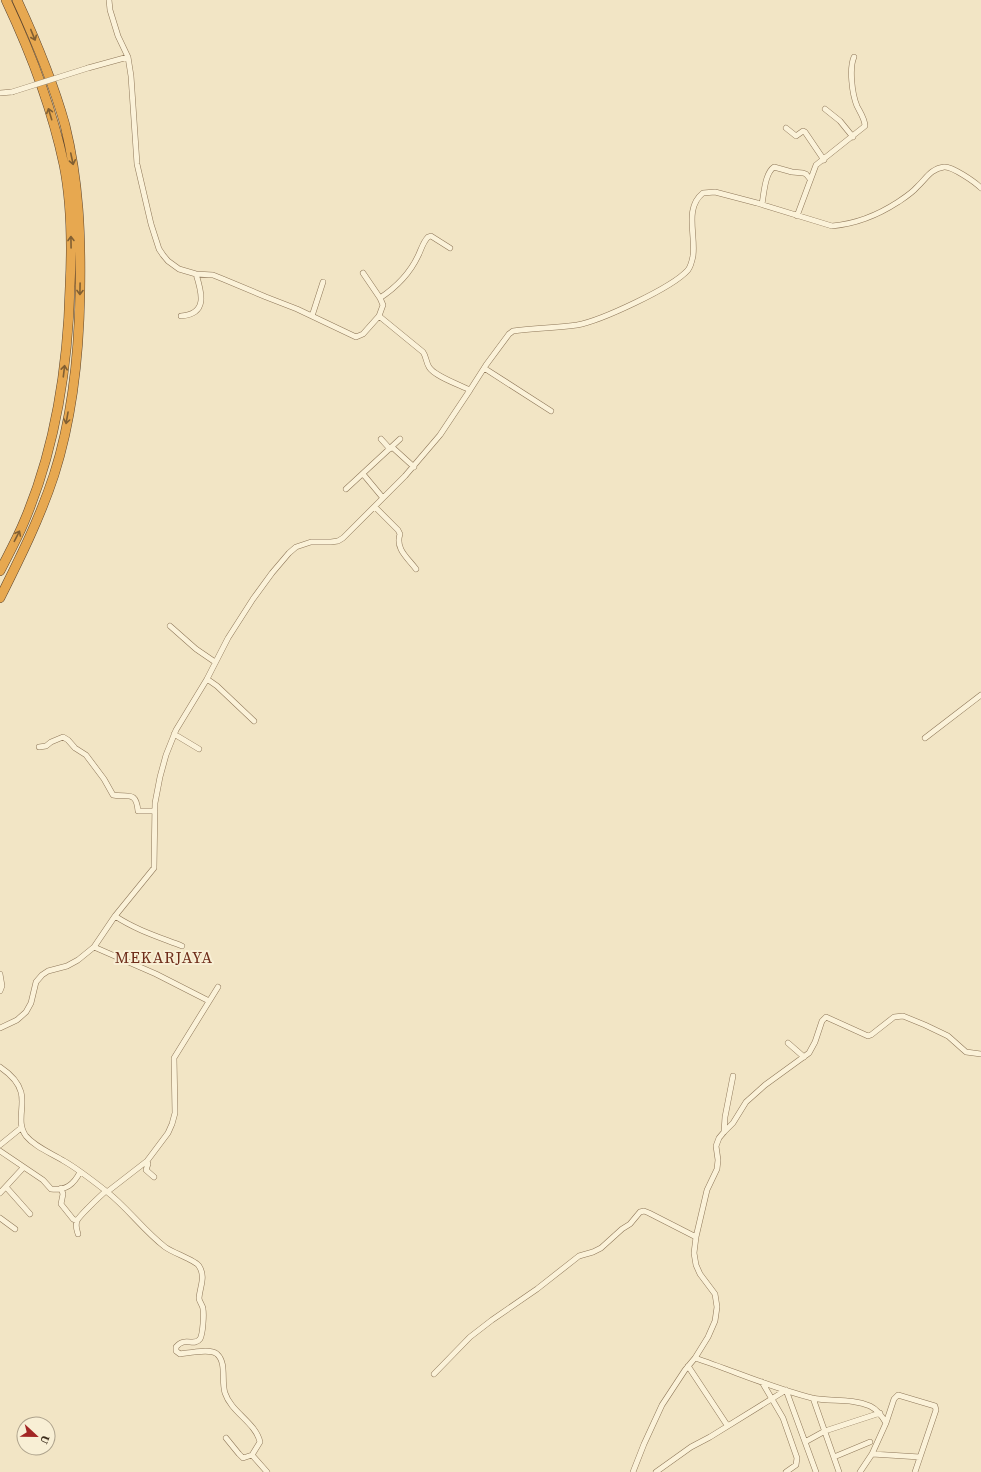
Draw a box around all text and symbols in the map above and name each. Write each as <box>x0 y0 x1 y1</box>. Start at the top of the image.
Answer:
one-way arrow <box>30 29 38 41</box>
one-way arrow <box>46 108 53 121</box>
one-way arrow <box>69 152 77 165</box>
one-way arrow <box>67 236 75 249</box>
one-way arrow <box>76 282 84 295</box>
one-way arrow <box>60 365 68 378</box>
one-way arrow <box>63 411 71 424</box>
one-way arrow <box>14 530 22 542</box>
district label: MEKARJAYA <box>115 946 213 968</box>
north arrow <box>16 1416 56 1456</box>
text: U <box>36 1433 53 1446</box>

